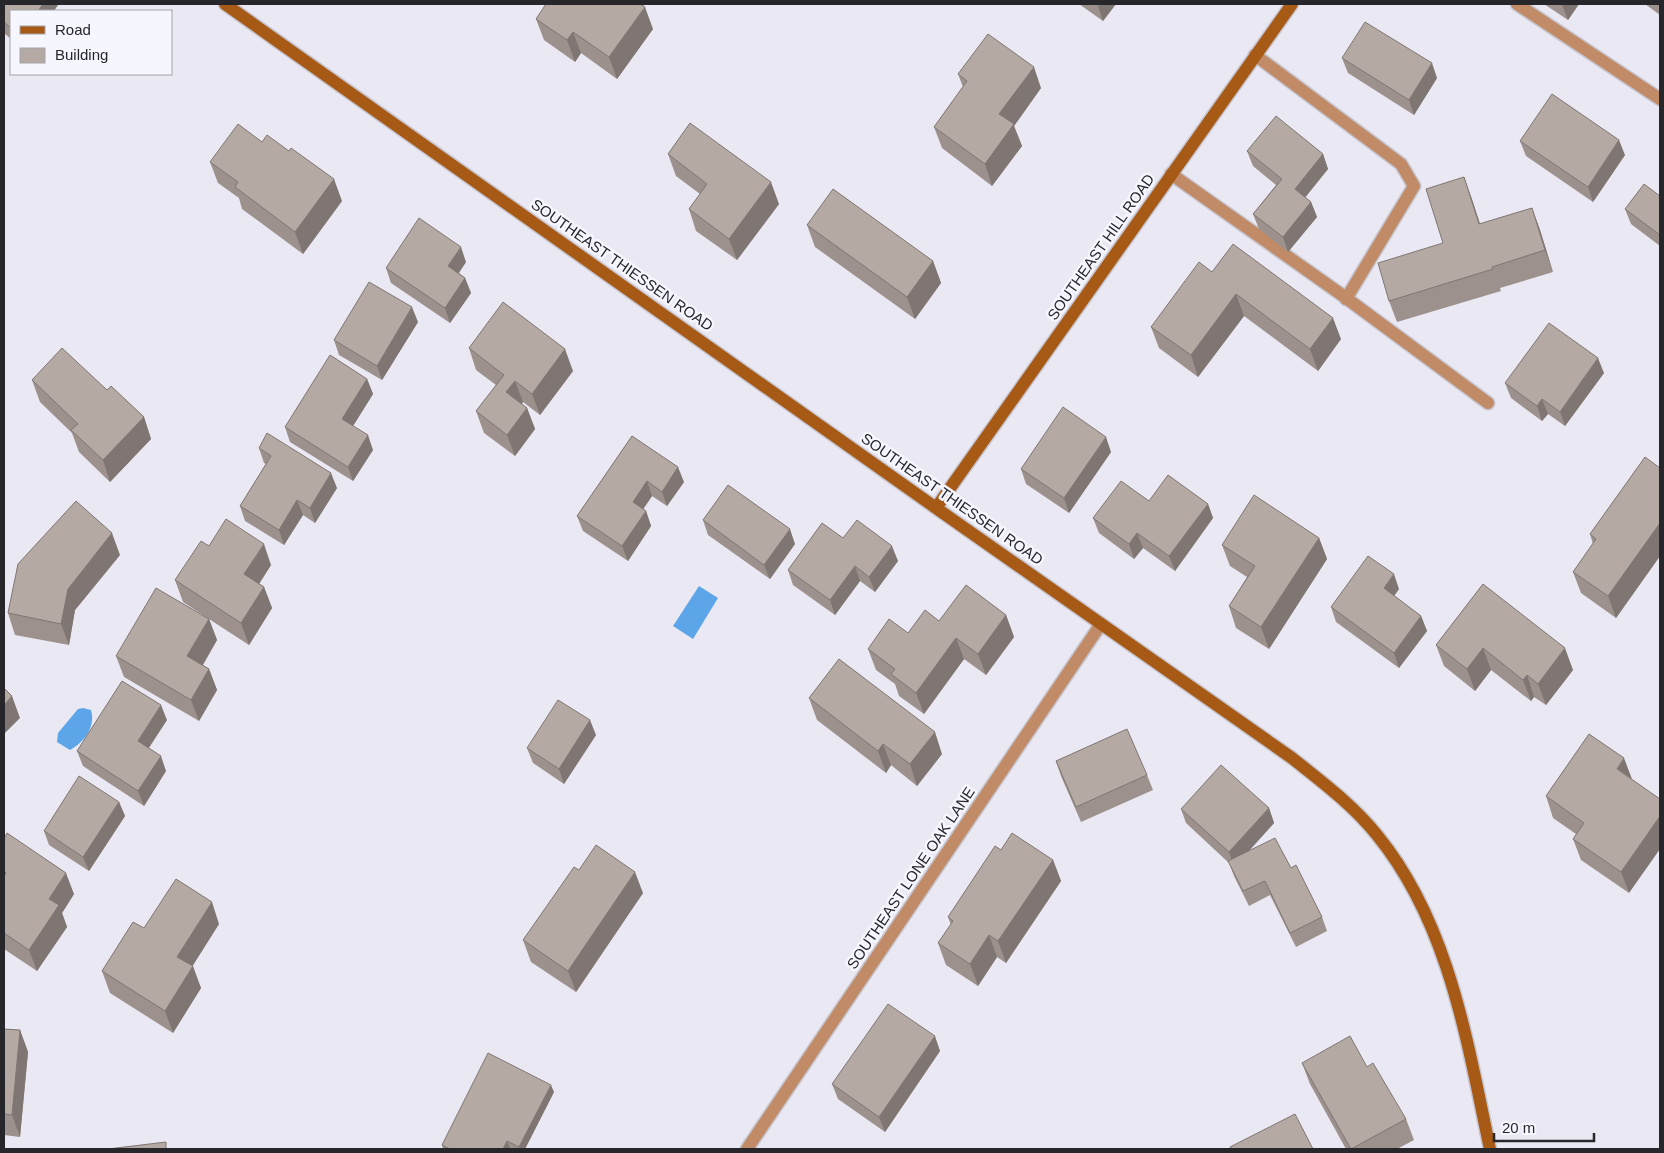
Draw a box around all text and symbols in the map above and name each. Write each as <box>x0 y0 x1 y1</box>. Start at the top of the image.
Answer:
legend <box>10 10 172 75</box>
text: Road <box>55 21 91 38</box>
text: Building <box>55 46 108 63</box>
street label: SOUTHEAST HILL ROAD <box>1044 170 1158 323</box>
street label: SOUTHEAST THIESSEN ROAD <box>528 195 717 334</box>
street label: SOUTHEAST THIESSEN ROAD <box>858 429 1047 568</box>
street label: SOUTHEAST LONE OAK LANE <box>843 784 978 972</box>
scale bar <box>1494 1110 1594 1142</box>
text: 20 m <box>1502 1119 1535 1136</box>

